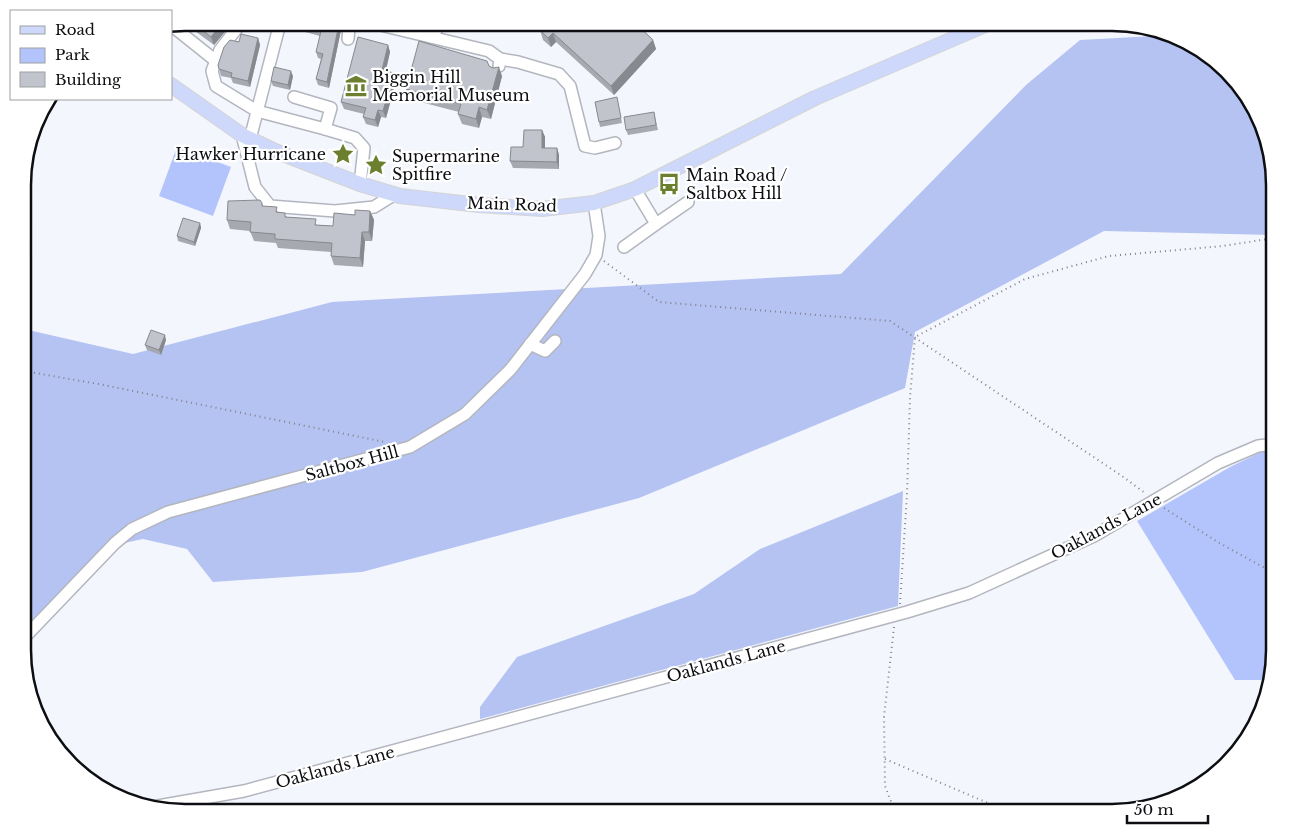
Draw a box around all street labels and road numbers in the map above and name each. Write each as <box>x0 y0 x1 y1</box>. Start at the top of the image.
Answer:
street label: Main Road <box>467 192 557 216</box>
street label: Saltbox Hill <box>303 441 401 485</box>
street label: Oaklands Lane <box>1047 488 1165 564</box>
street label: Oaklands Lane <box>664 636 788 686</box>
street label: Oaklands Lane <box>273 742 397 792</box>

